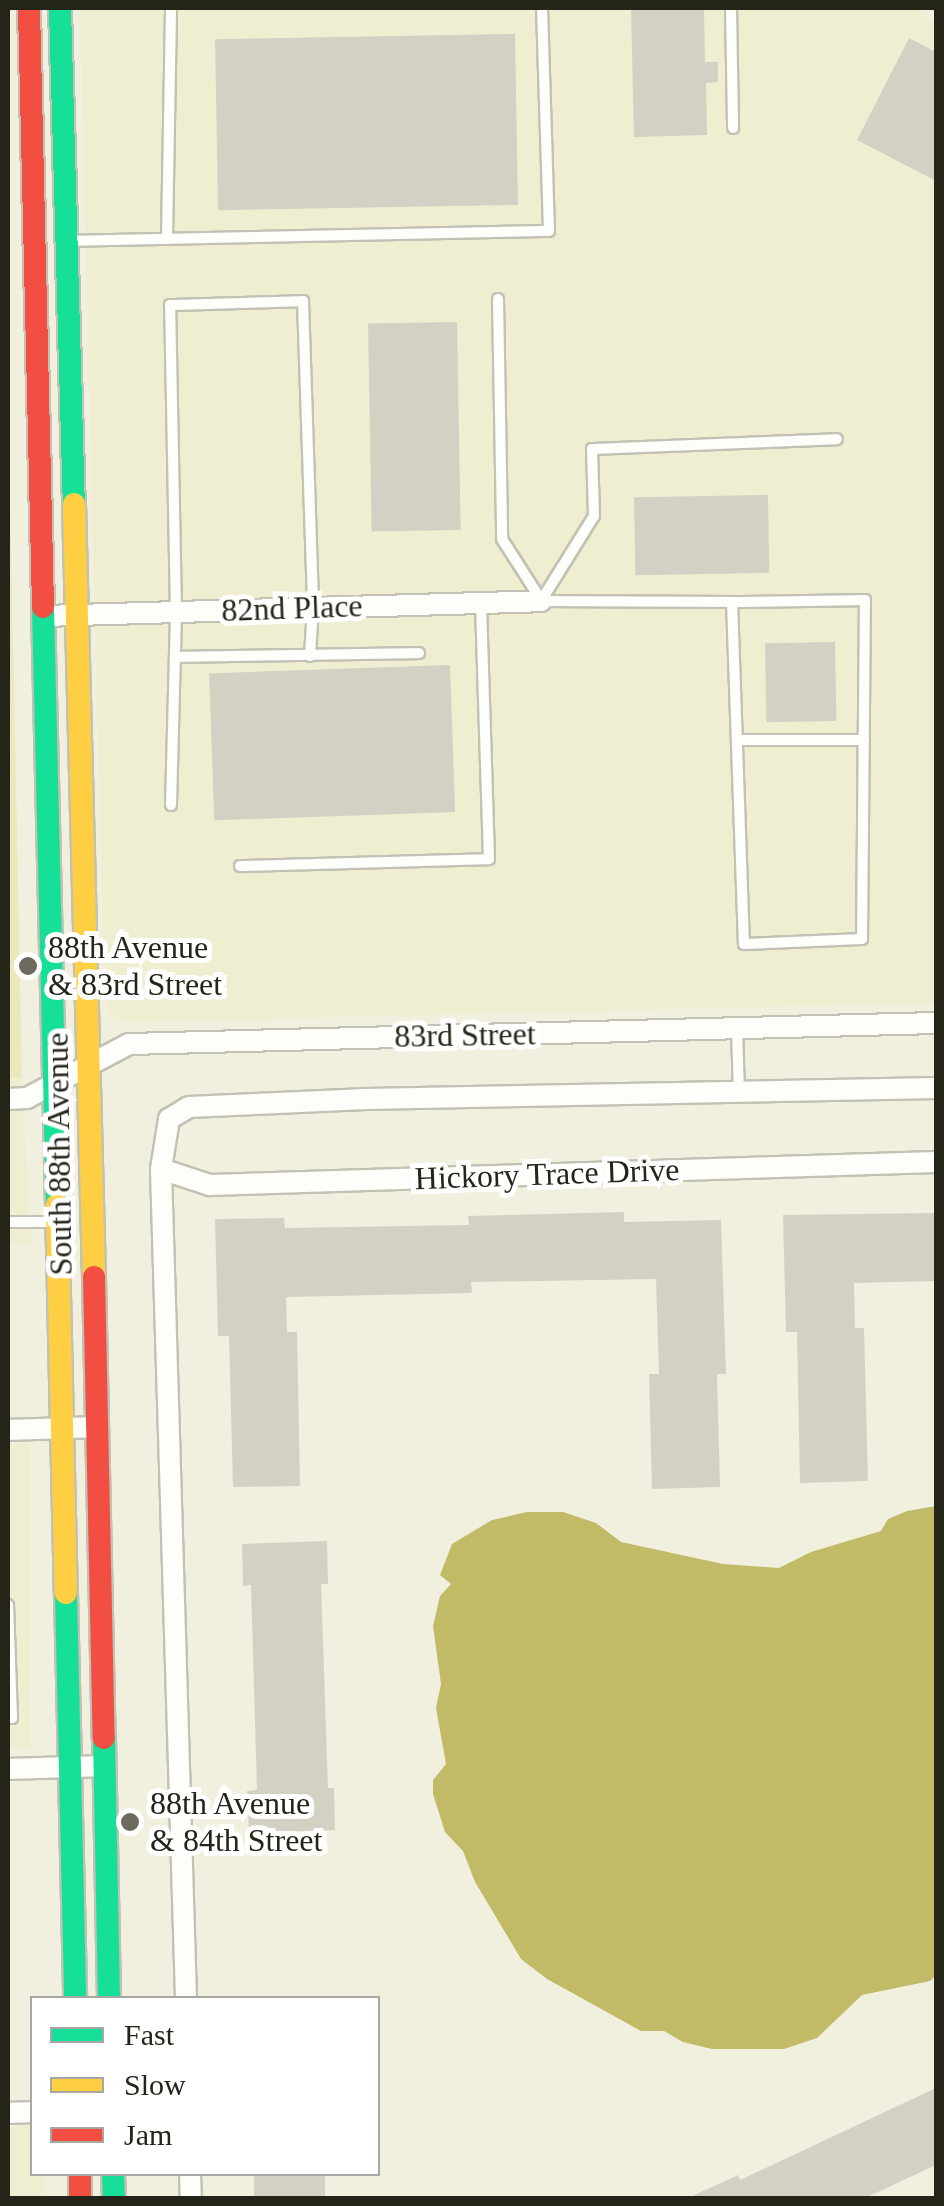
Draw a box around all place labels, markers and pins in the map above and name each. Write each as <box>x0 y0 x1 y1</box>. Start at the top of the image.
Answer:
place label: 88th Avenue & 83rd Street <box>48 929 222 1004</box>
marker: 88th Avenue & 83rd Street <box>17 955 39 977</box>
place label: 88th Avenue & 84th Street <box>150 1785 322 1860</box>
marker: 88th Avenue & 84th Street <box>119 1811 141 1833</box>

